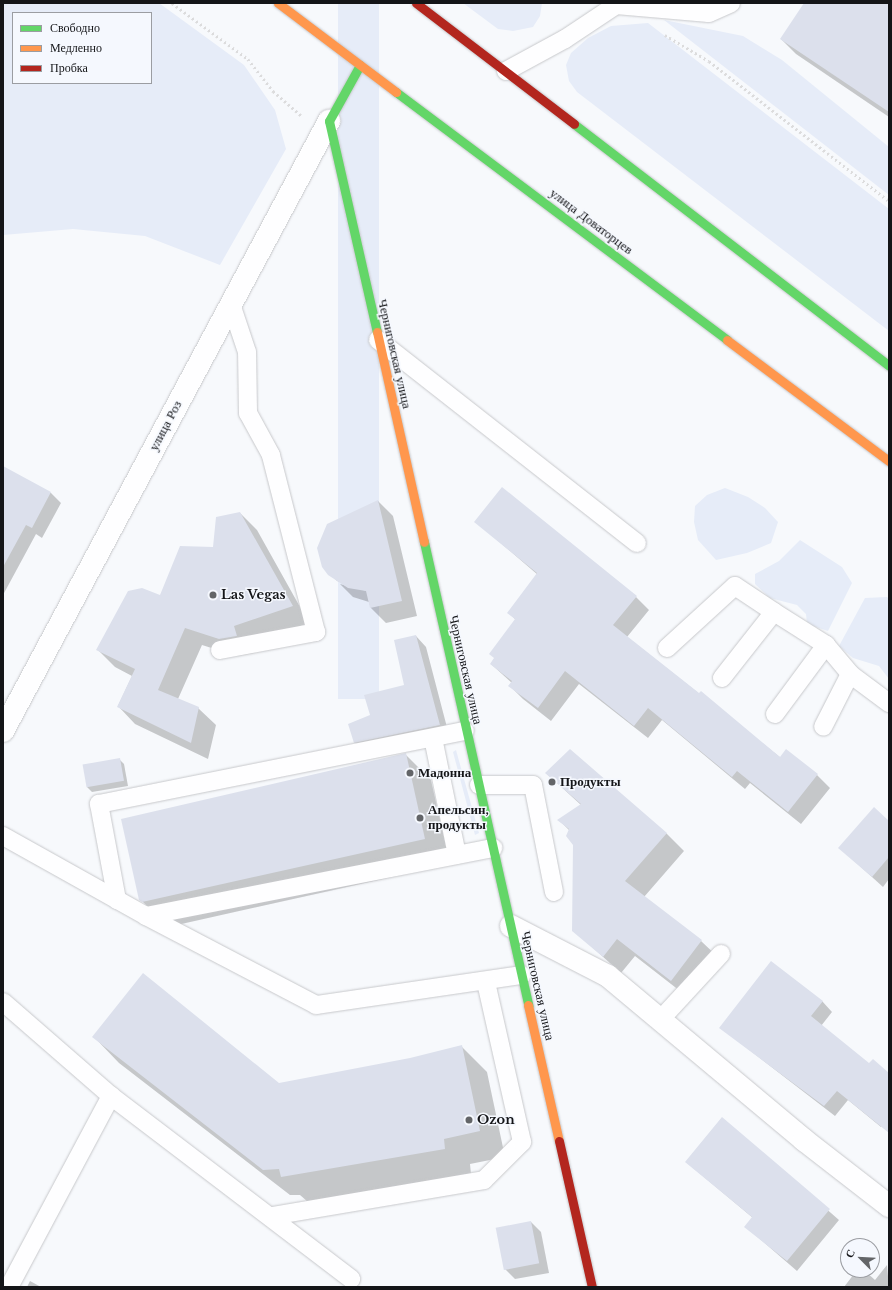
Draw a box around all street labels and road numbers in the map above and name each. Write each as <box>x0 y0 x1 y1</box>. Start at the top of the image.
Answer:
street label: улица Доваторцев <box>546 186 636 258</box>
street label: Черниговская улица <box>374 298 414 410</box>
street label: улица Роз <box>146 398 186 454</box>
street label: Черниговская улица <box>445 614 485 726</box>
street label: Черниговская улица <box>517 930 557 1042</box>

